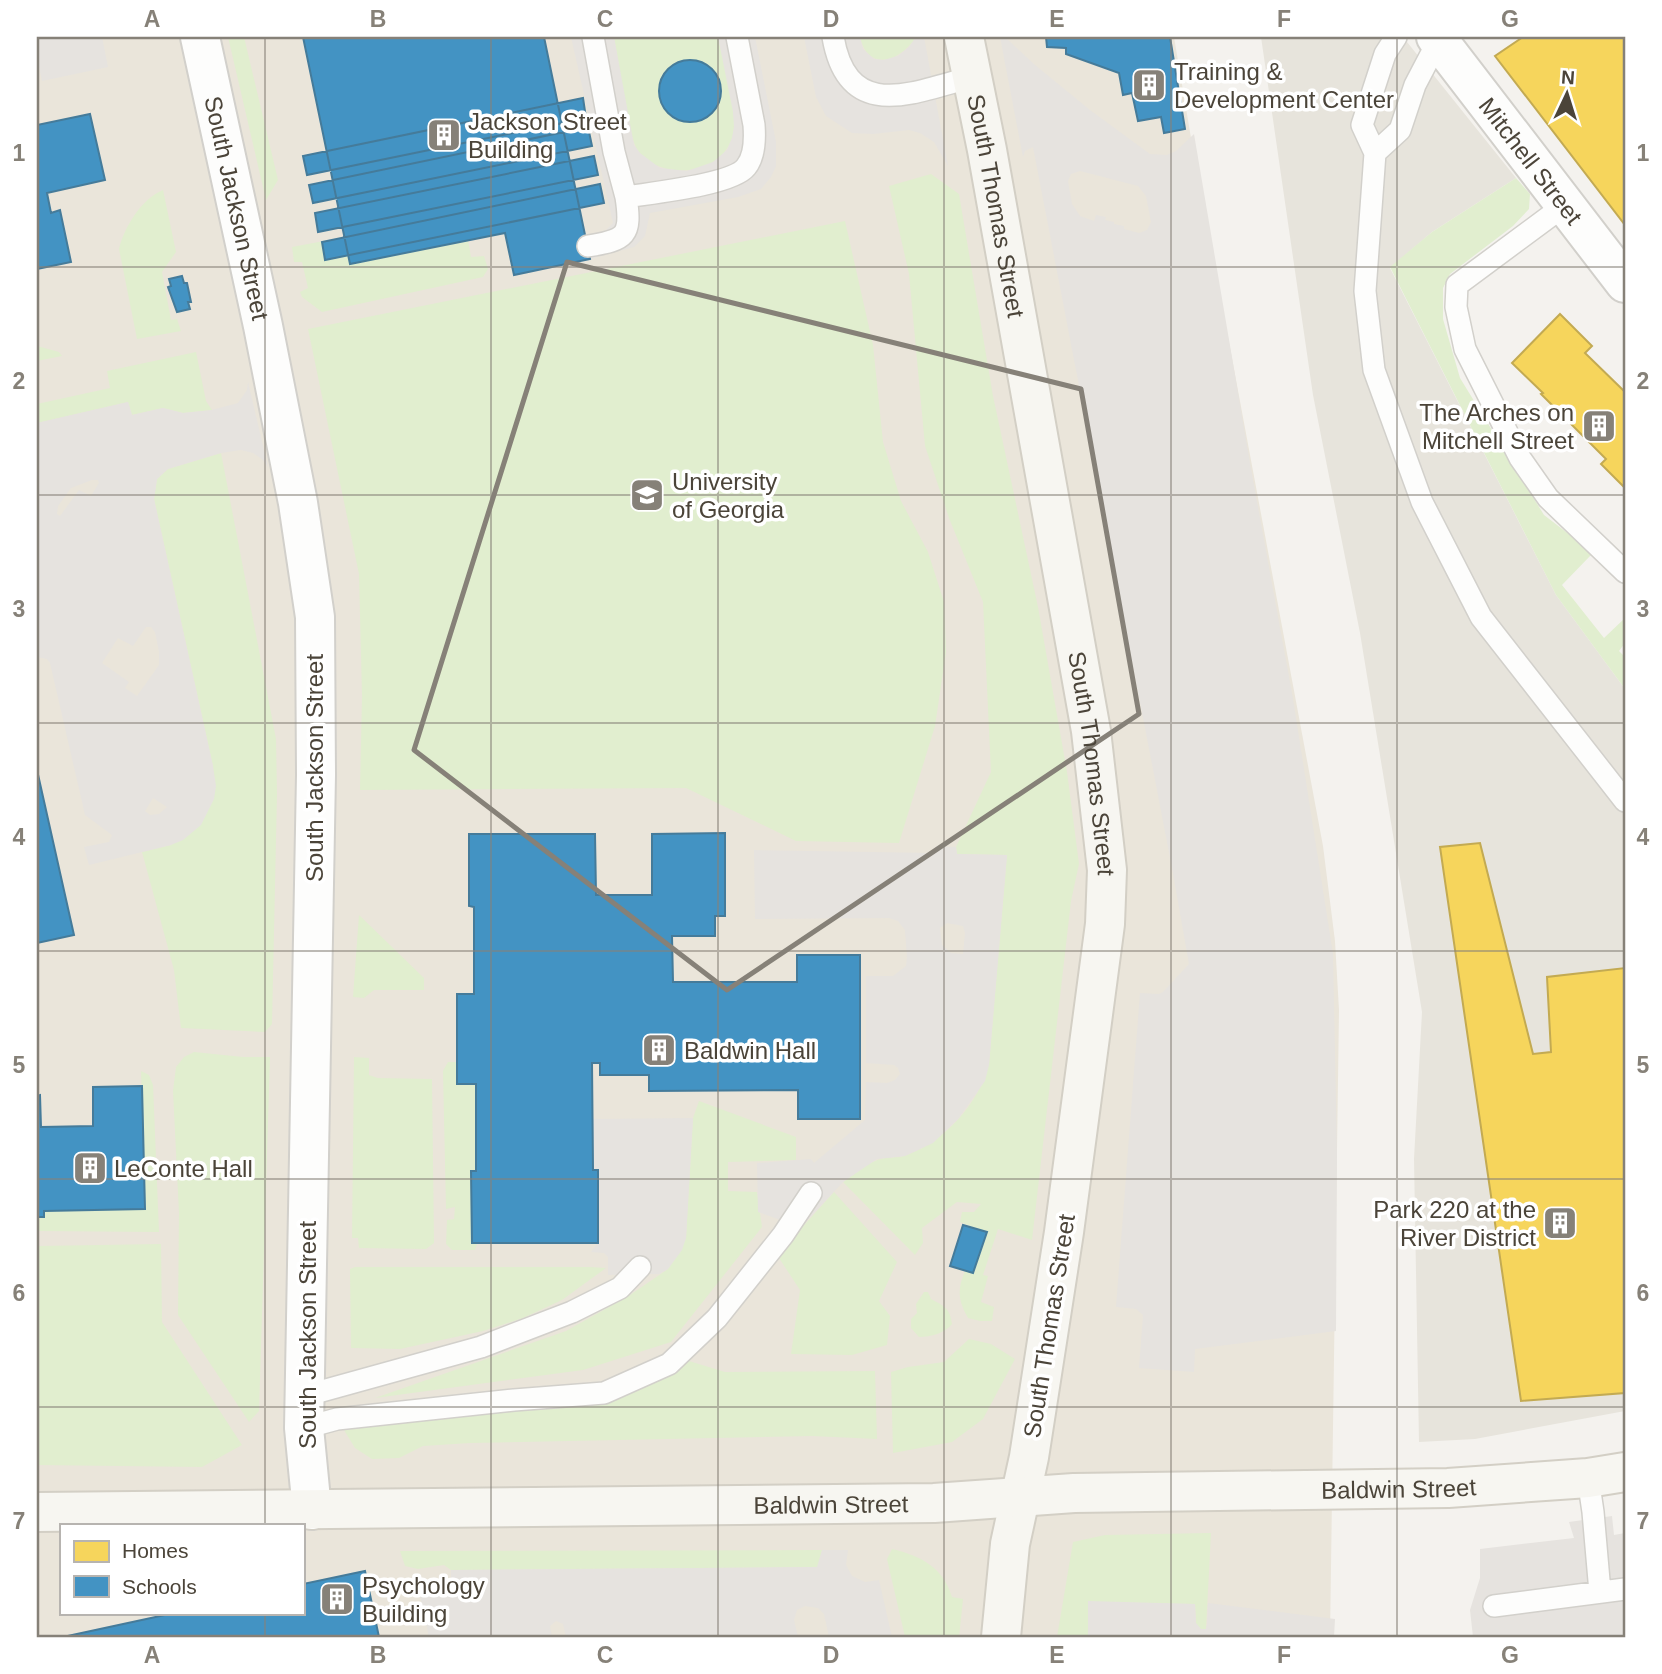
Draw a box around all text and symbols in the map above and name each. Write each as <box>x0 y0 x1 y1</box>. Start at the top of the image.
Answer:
text: A <box>144 6 160 32</box>
text: B <box>370 6 386 32</box>
text: C <box>597 6 613 32</box>
text: D <box>823 6 839 32</box>
text: E <box>1049 6 1065 32</box>
text: F <box>1277 6 1291 32</box>
text: G <box>1501 6 1519 32</box>
place label: Training & Development Center <box>1174 58 1394 113</box>
north arrow <box>1532 60 1602 130</box>
building icon: Training & Development Center <box>1130 66 1168 104</box>
text: N <box>1561 67 1576 88</box>
street label: South Thomas Street <box>962 92 1030 320</box>
street label: Mitchell Street <box>1474 92 1588 230</box>
street label: South Jackson Street <box>200 94 275 323</box>
place label: Jackson Street Building <box>468 108 627 163</box>
building icon: Jackson Street Building <box>425 116 463 154</box>
text: 1 <box>13 140 26 166</box>
text: 1 <box>1637 140 1650 166</box>
text: 2 <box>13 368 25 394</box>
text: 2 <box>1637 368 1649 394</box>
place label: The Arches on Mitchell Street <box>1419 399 1574 454</box>
building icon: The Arches on Mitchell Street <box>1580 407 1618 445</box>
place label: University of Georgia <box>672 468 785 523</box>
school or university icon: University of Georgia <box>628 476 666 514</box>
text: 3 <box>13 596 25 622</box>
text: 3 <box>1637 596 1649 622</box>
street label: South Thomas Street <box>1063 649 1121 877</box>
street label: South Jackson Street <box>301 654 328 882</box>
text: 4 <box>13 824 26 850</box>
text: 4 <box>1637 824 1650 850</box>
building icon: Baldwin Hall <box>640 1031 678 1069</box>
place label: Baldwin Hall <box>684 1037 816 1064</box>
text: 5 <box>13 1052 26 1078</box>
text: 5 <box>1637 1052 1650 1078</box>
building icon: LeConte Hall <box>71 1149 109 1187</box>
place label: LeConte Hall <box>114 1155 253 1182</box>
place label: Park 220 at the River District <box>1373 1196 1536 1251</box>
building icon: Park 220 at the River District <box>1541 1204 1579 1242</box>
street label: South Thomas Street <box>1018 1212 1080 1440</box>
street label: South Jackson Street <box>294 1221 321 1449</box>
text: 6 <box>13 1280 25 1306</box>
text: 6 <box>1637 1280 1649 1306</box>
street label: Baldwin Street <box>1321 1473 1477 1503</box>
street label: Baldwin Street <box>753 1490 909 1518</box>
text: 7 <box>13 1508 25 1534</box>
text: 7 <box>1637 1508 1649 1534</box>
legend <box>60 1524 304 1614</box>
text: Homes <box>122 1539 189 1562</box>
place label: Psychology Building <box>362 1572 485 1627</box>
text: Schools <box>122 1575 197 1598</box>
building icon: Psychology Building <box>318 1580 356 1618</box>
text: A <box>144 1642 160 1668</box>
text: B <box>370 1642 386 1668</box>
text: C <box>597 1642 613 1668</box>
text: D <box>823 1642 839 1668</box>
text: E <box>1049 1642 1065 1668</box>
text: F <box>1277 1642 1291 1668</box>
text: G <box>1501 1642 1519 1668</box>

